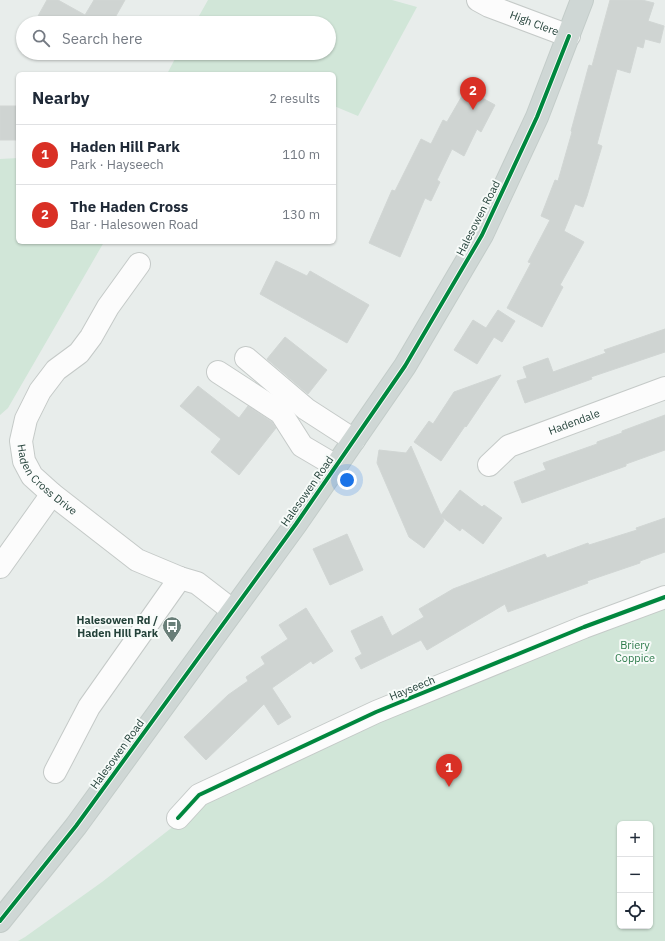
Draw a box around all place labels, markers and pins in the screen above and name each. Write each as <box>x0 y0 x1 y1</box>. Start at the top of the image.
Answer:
pin: 2 <box>460 77 486 110</box>
place label: Halesowen Rd / Haden Hill Park <box>77 613 159 640</box>
bus stop icon: Halesowen Rd / Haden Hill Park <box>161 615 183 643</box>
pin: 1 <box>436 754 462 787</box>

